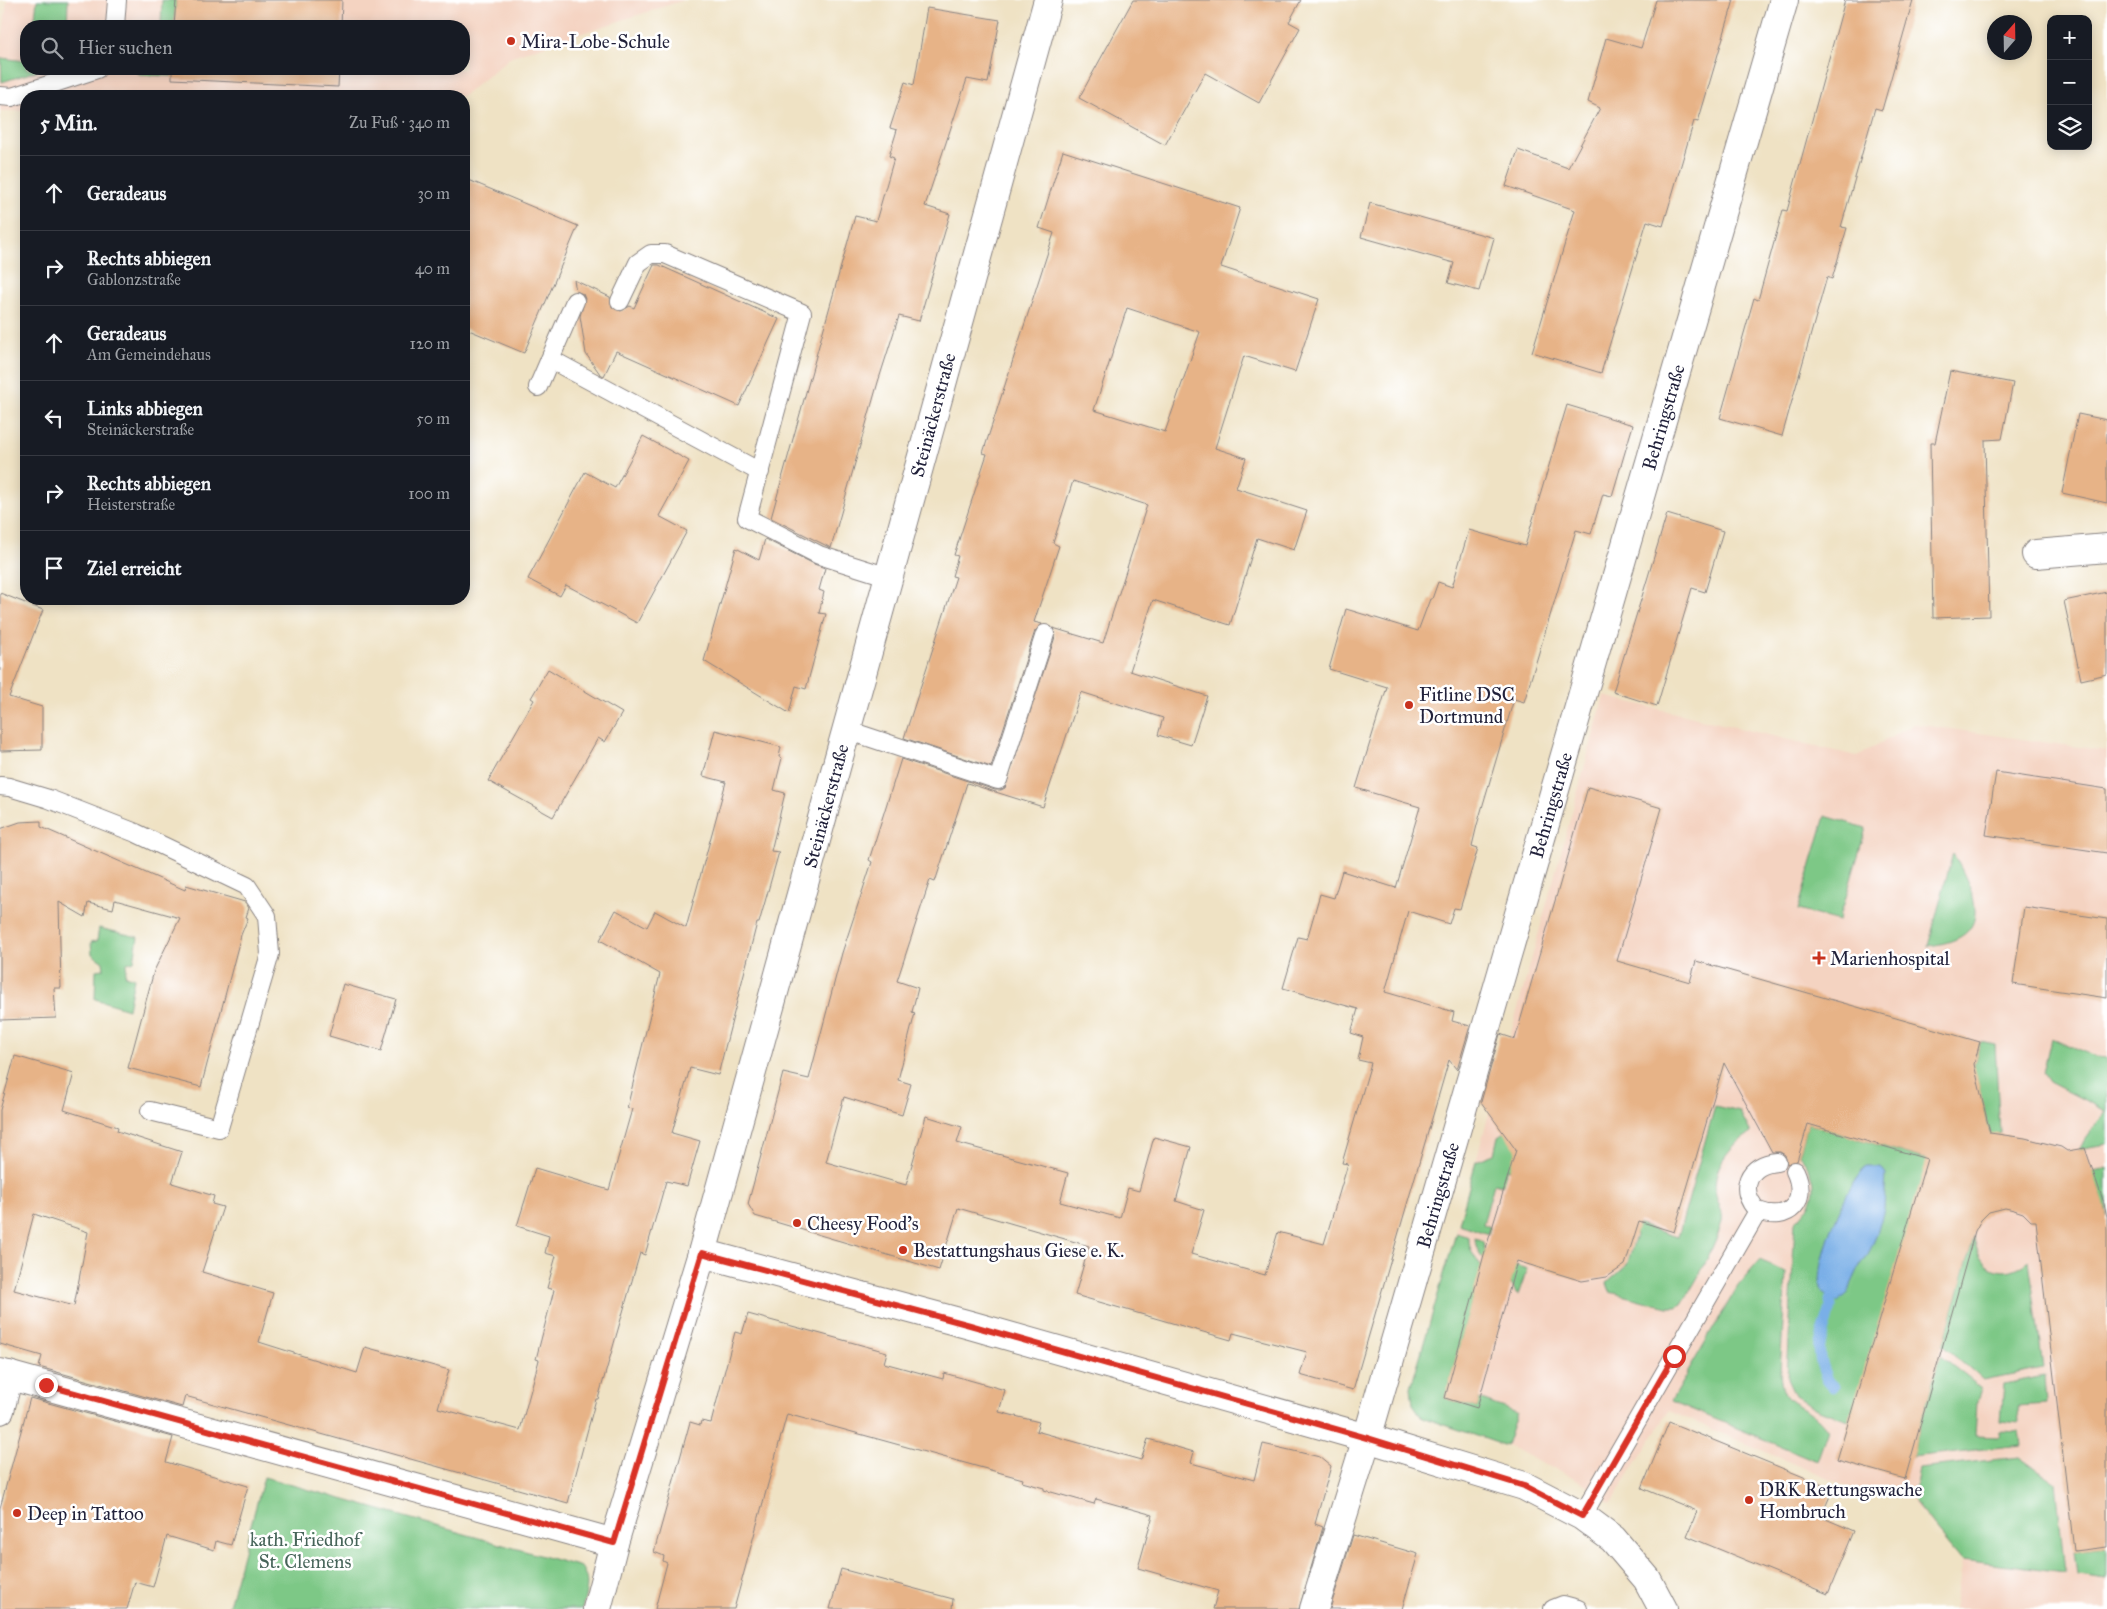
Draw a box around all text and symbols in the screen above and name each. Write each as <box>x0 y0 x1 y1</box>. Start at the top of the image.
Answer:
north arrow <box>1987 15 2032 60</box>
map controls <box>2047 15 2092 150</box>
button: + <box>2047 15 2092 60</box>
search box <box>20 20 470 75</box>
place label: Mira-Lobe-Schule <box>521 30 670 53</box>
icon: search <box>38 34 66 62</box>
marker: Mira-Lobe-Schule <box>505 35 517 47</box>
text: Hier suchen <box>78 36 172 59</box>
button: − <box>2047 60 2092 105</box>
button: layers <box>2047 105 2092 150</box>
text: 5 Min. <box>40 110 97 136</box>
text: Zu Fuß · 340 m <box>349 113 450 132</box>
icon: ahead <box>40 179 68 207</box>
text: Geradeaus <box>87 182 166 205</box>
text: 30 m <box>417 184 450 203</box>
text: Rechts abbiegen <box>87 247 211 270</box>
icon: right <box>40 254 68 282</box>
text: 40 m <box>415 259 450 278</box>
text: Gablonzstraße <box>87 270 181 289</box>
text: Geradeaus <box>87 322 166 345</box>
icon: ahead <box>40 329 68 357</box>
text: 120 m <box>410 334 450 353</box>
text: Am Gemeindehaus <box>87 345 211 364</box>
street label: Steinäckerstraße <box>905 350 961 480</box>
street label: Behringstraße <box>1637 361 1689 473</box>
text: Links abbiegen <box>87 397 203 420</box>
icon: left <box>40 404 68 432</box>
text: 50 m <box>416 409 450 428</box>
text: Steinäckerstraße <box>87 420 194 439</box>
text: Rechts abbiegen <box>87 472 211 495</box>
icon: right <box>40 479 68 507</box>
text: 100 m <box>408 484 450 503</box>
text: Heisterstraße <box>87 495 175 514</box>
icon: arrive <box>40 554 68 582</box>
text: Ziel erreicht <box>87 557 181 580</box>
place label: Fitline DSC Dortmund <box>1419 683 1515 728</box>
marker: Fitline DSC Dortmund <box>1403 699 1415 711</box>
street label: Steinäckerstraße <box>798 741 854 871</box>
street label: Behringstraße <box>1524 749 1577 861</box>
place label: Marienhospital <box>1830 947 1951 970</box>
marker: Marienhospital <box>1812 951 1826 965</box>
street label: Behringstraße <box>1411 1139 1464 1251</box>
place label: Cheesy Food's <box>807 1212 919 1235</box>
marker: Cheesy Food's <box>791 1217 803 1229</box>
place label: Bestattungshaus Giese e. K. <box>913 1239 1124 1263</box>
marker: Bestattungshaus Giese e. K. <box>897 1244 909 1256</box>
route start <box>1663 1345 1686 1368</box>
route end <box>35 1374 58 1397</box>
place label: DRK Rettungswache Hombruch <box>1759 1478 1922 1523</box>
marker: DRK Rettungswache Hombruch <box>1743 1494 1755 1506</box>
place label: Deep in Tattoo <box>27 1502 144 1525</box>
marker: Deep in Tattoo <box>11 1507 23 1519</box>
park label: kath. Friedhof St. Clemens <box>250 1528 363 1573</box>

